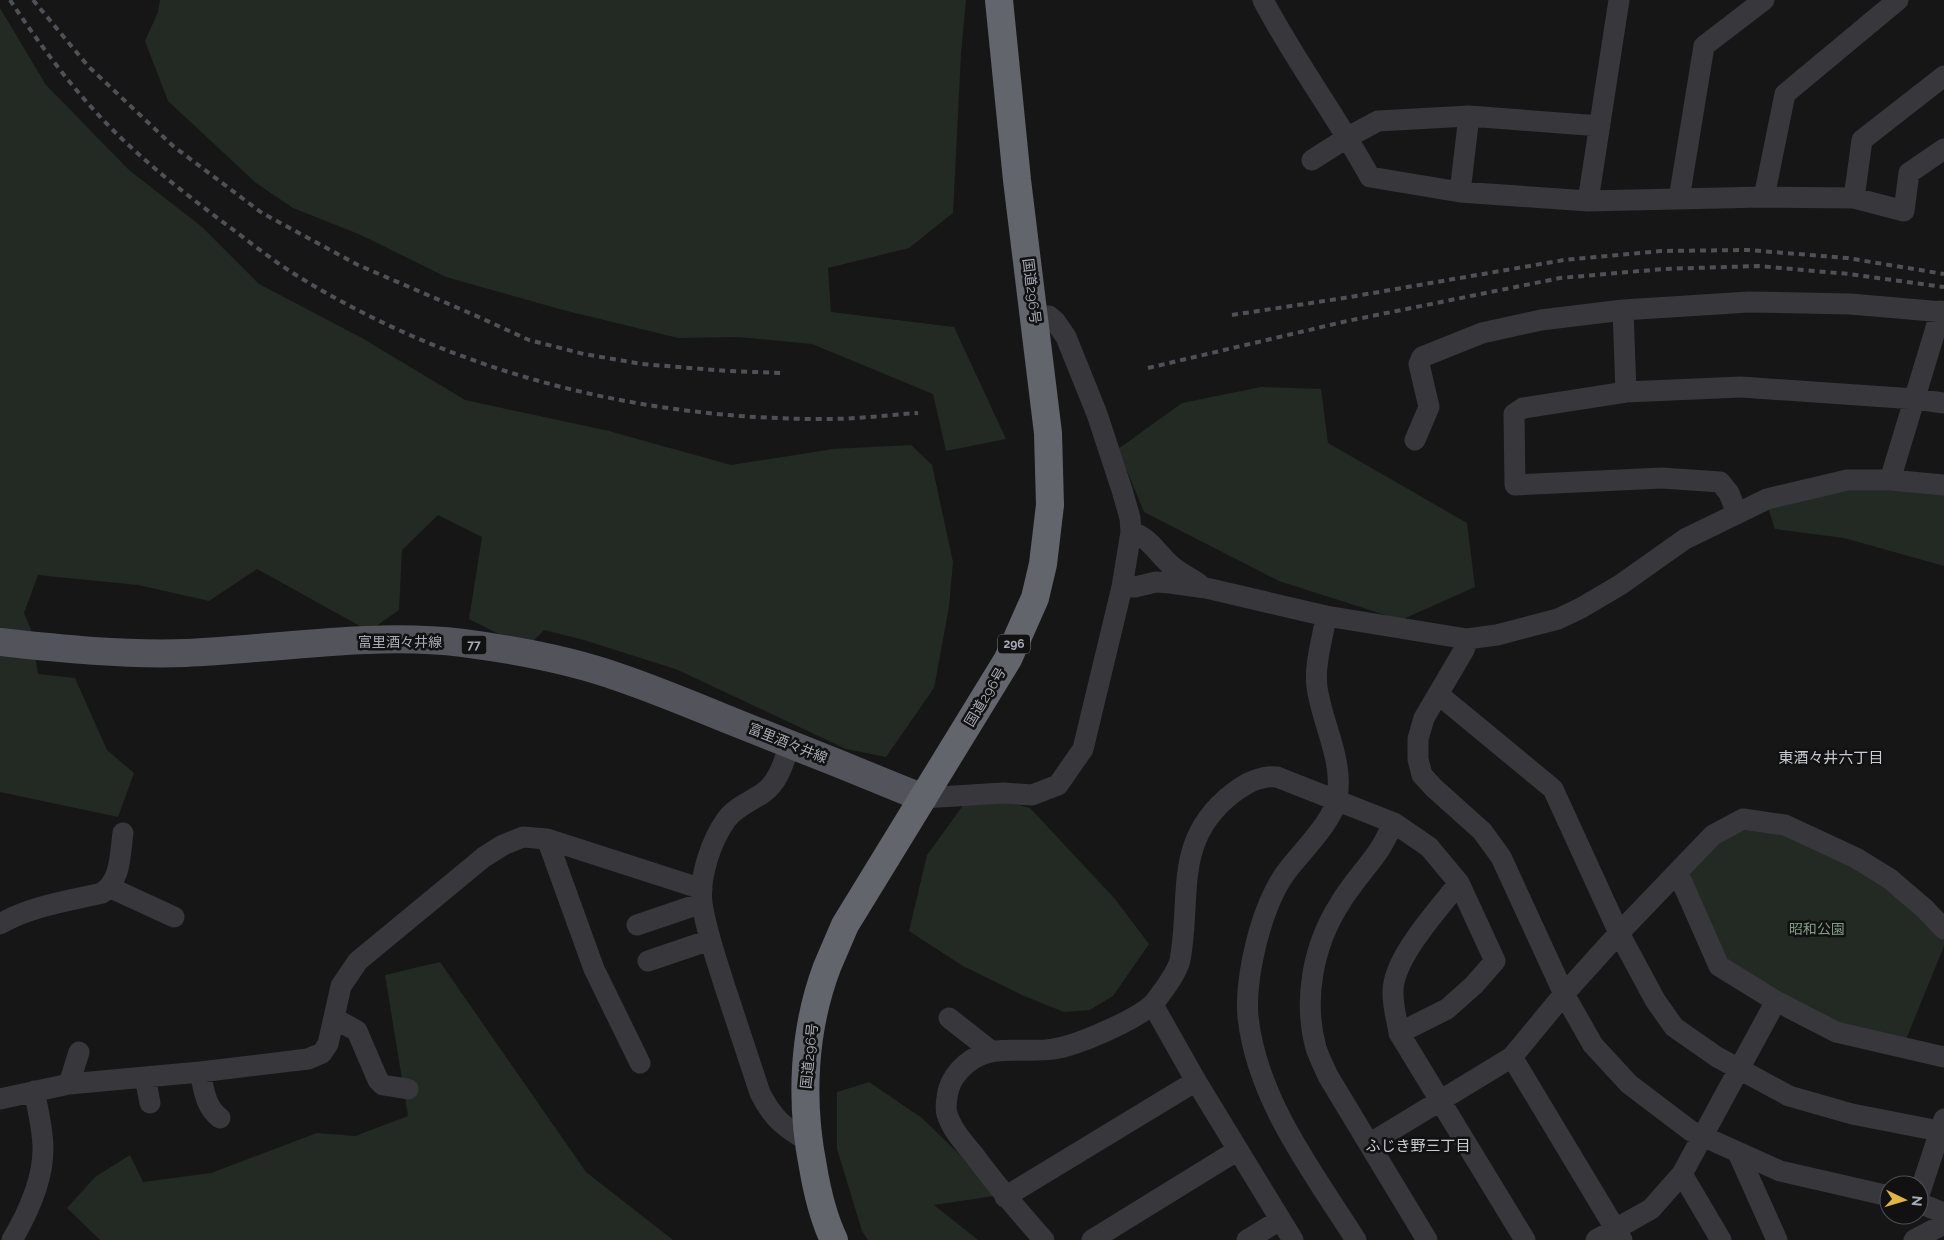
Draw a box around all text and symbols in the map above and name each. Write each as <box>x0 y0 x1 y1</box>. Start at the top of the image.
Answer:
street label: 国道296号 <box>1020 257 1044 325</box>
street label: 富里酒々井線 <box>358 634 442 650</box>
road number: 296 <box>998 634 1030 654</box>
road number: 77 <box>462 636 486 654</box>
street label: 国道296号 <box>961 665 1009 729</box>
street label: 富里酒々井線 <box>746 720 830 766</box>
district label: 東酒々井六丁目 <box>1778 749 1884 767</box>
park label: 昭和公園 <box>1789 921 1845 937</box>
street label: 国道296号 <box>798 1022 820 1090</box>
district label: ふじき野三丁目 <box>1365 1137 1471 1155</box>
north arrow <box>1879 1175 1929 1225</box>
text: N <box>1909 1195 1925 1207</box>

